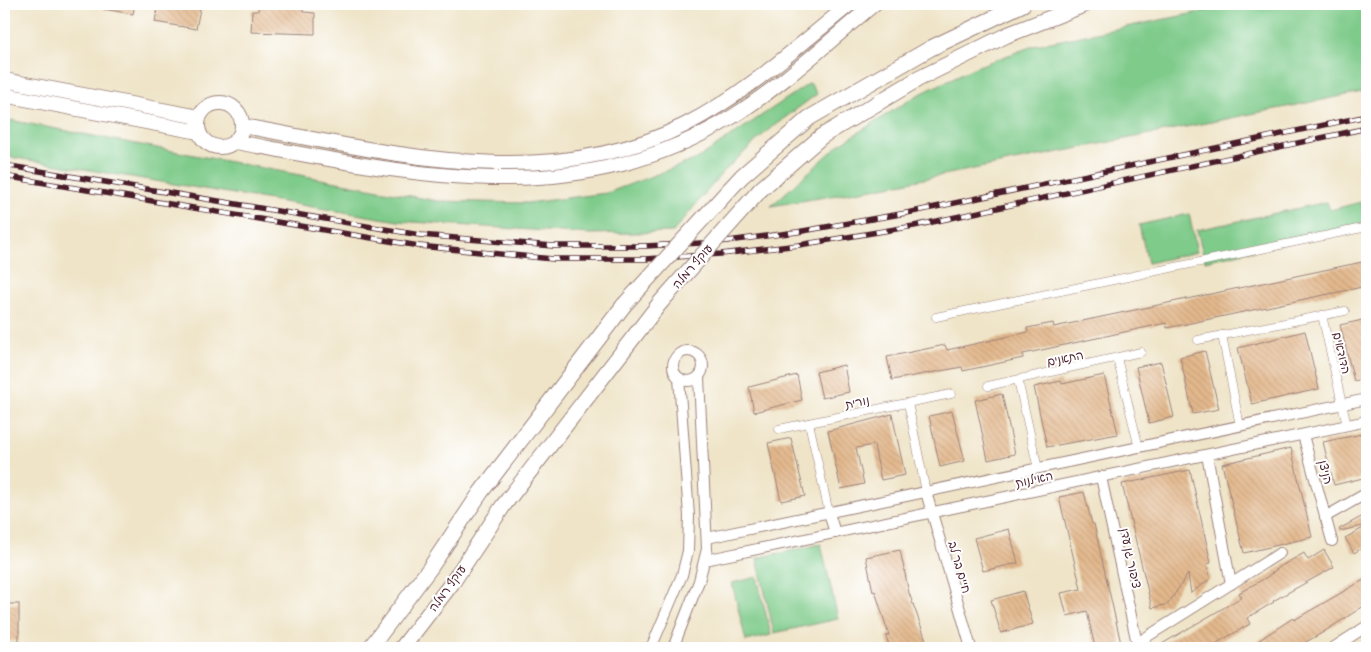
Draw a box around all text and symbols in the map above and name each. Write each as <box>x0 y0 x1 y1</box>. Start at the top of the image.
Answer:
street label: עוקף רמלה <box>669 240 716 291</box>
street label: הדודאים <box>1330 331 1354 375</box>
street label: התאנים <box>1045 347 1085 369</box>
street label: נורית <box>842 392 871 412</box>
street label: הניצן <box>1316 458 1336 486</box>
street label: האילנות <box>1014 468 1054 490</box>
street label: ציפור גן עדן <box>1116 526 1145 590</box>
street label: חיים בר לב <box>945 539 975 595</box>
street label: עוקף רמלה <box>425 562 469 614</box>

